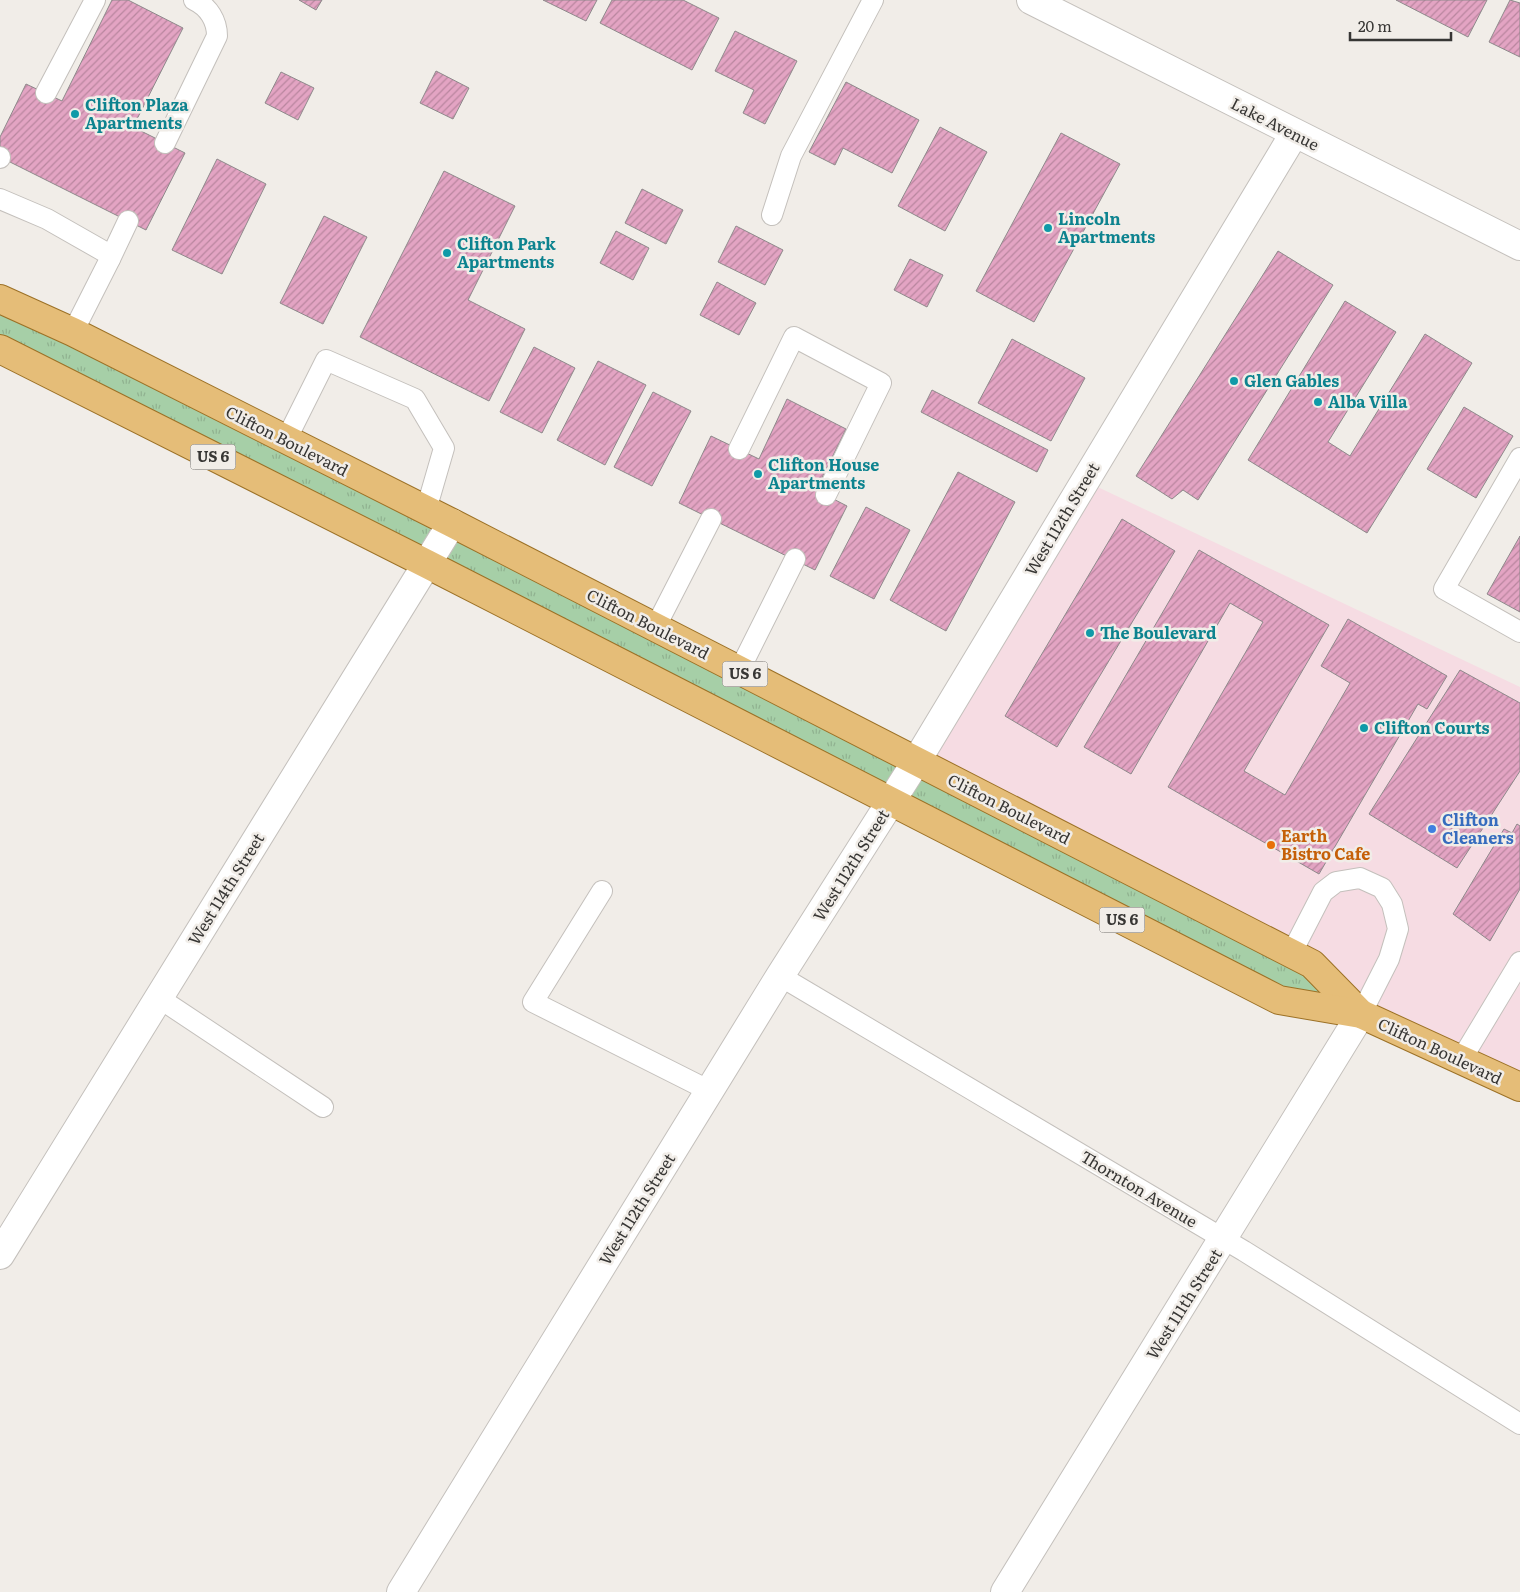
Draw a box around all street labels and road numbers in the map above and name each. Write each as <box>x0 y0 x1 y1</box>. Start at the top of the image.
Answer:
street label: Lake Avenue <box>1227 91 1324 156</box>
street label: Clifton Boulevard <box>222 399 353 481</box>
road number: US 6 <box>190 444 236 470</box>
street label: West 112th Street <box>1018 457 1105 580</box>
street label: Clifton Boulevard <box>583 582 714 664</box>
road number: US 6 <box>722 662 768 686</box>
street label: Clifton Boulevard <box>944 767 1075 849</box>
street label: West 112th Street <box>806 803 895 925</box>
street label: West 114th Street <box>181 827 270 949</box>
road number: US 6 <box>1100 908 1144 932</box>
street label: Clifton Boulevard <box>1374 1011 1507 1090</box>
street label: Thornton Avenue <box>1077 1144 1202 1232</box>
street label: West 112th Street <box>592 1147 681 1269</box>
street label: West 111th Street <box>1139 1243 1227 1363</box>

